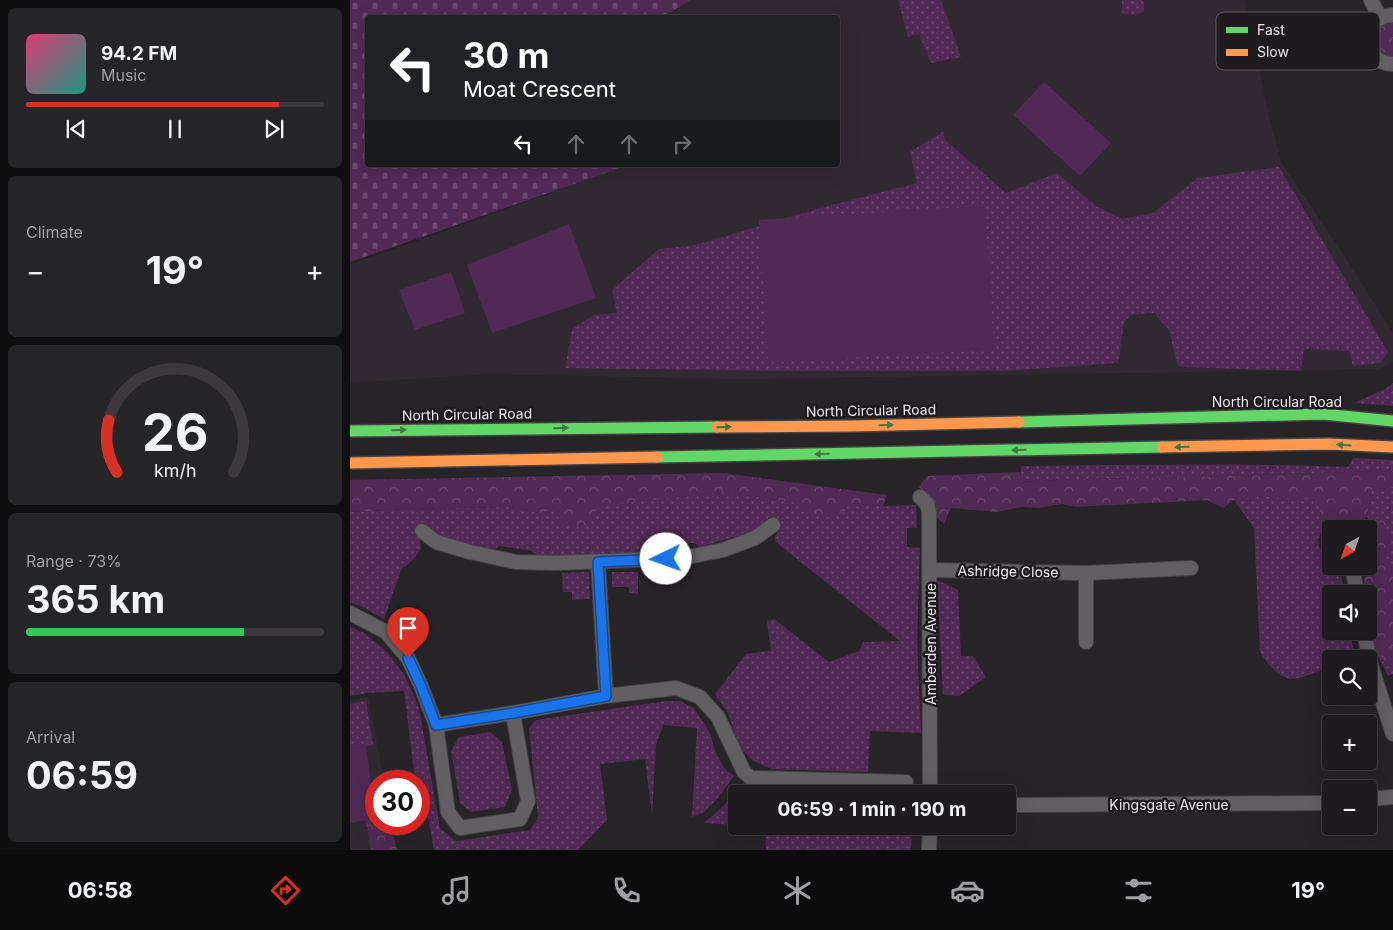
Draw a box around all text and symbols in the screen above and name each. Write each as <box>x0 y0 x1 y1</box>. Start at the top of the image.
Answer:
legend <box>1216 12 1380 70</box>
text: Fast <box>1257 21 1285 38</box>
text: 30 m <box>463 34 549 76</box>
icon: left <box>380 35 445 100</box>
text: 94.2 FM <box>101 42 177 65</box>
text: Slow <box>1257 43 1289 60</box>
text: Music <box>101 65 146 85</box>
text: Moat Crescent <box>463 76 616 102</box>
icon: previous <box>62 115 90 143</box>
icon: pause <box>161 115 189 143</box>
icon: next <box>260 115 288 143</box>
icon: left <box>509 130 537 158</box>
icon: ahead <box>562 130 590 158</box>
icon: ahead <box>615 130 643 158</box>
icon: right <box>668 130 696 158</box>
text: Climate <box>26 222 83 242</box>
text: 19° <box>146 247 204 293</box>
text: − <box>26 254 45 288</box>
text: + <box>305 254 324 288</box>
street label: North Circular Road <box>1212 393 1342 410</box>
street label: North Circular Road <box>806 400 936 420</box>
text: 26 <box>142 401 208 464</box>
street label: North Circular Road <box>402 404 532 424</box>
one-way arrow <box>878 420 894 428</box>
one-way arrow <box>716 423 732 431</box>
one-way arrow <box>553 424 569 432</box>
one-way arrow <box>391 426 407 434</box>
one-way arrow <box>1336 440 1352 448</box>
one-way arrow <box>1174 443 1190 451</box>
one-way arrow <box>1011 446 1027 454</box>
one-way arrow <box>814 450 830 458</box>
text: km/h <box>154 460 196 481</box>
north arrow <box>1322 520 1378 575</box>
map controls <box>1322 520 1377 835</box>
position arrow <box>639 532 691 584</box>
text: Range · 73% <box>26 551 122 571</box>
street label: Ashridge Close <box>957 562 1059 580</box>
text: 365 km <box>26 576 165 622</box>
street label: Amberden Avenue <box>922 583 939 705</box>
button: sound <box>1322 585 1377 640</box>
pin <box>387 607 429 658</box>
icon: arrive <box>394 614 422 642</box>
button: search <box>1322 650 1377 705</box>
button: + <box>1322 715 1377 770</box>
text: Arrival <box>26 727 75 747</box>
text: 06:59 <box>26 752 138 798</box>
speed limit sign: 30 <box>365 770 430 835</box>
button: − <box>1322 780 1377 835</box>
street label: Kingsgate Avenue <box>1109 796 1229 813</box>
text: 06:59 · 1 min · 190 m <box>778 798 966 821</box>
icon: directions <box>268 873 303 908</box>
icon: music <box>439 873 474 908</box>
icon: phone <box>609 873 644 908</box>
icon: climate <box>780 873 815 908</box>
icon: car <box>950 873 985 908</box>
icon: filters <box>1121 873 1156 908</box>
text: 06:58 <box>68 877 133 903</box>
text: 19° <box>1291 877 1325 903</box>

